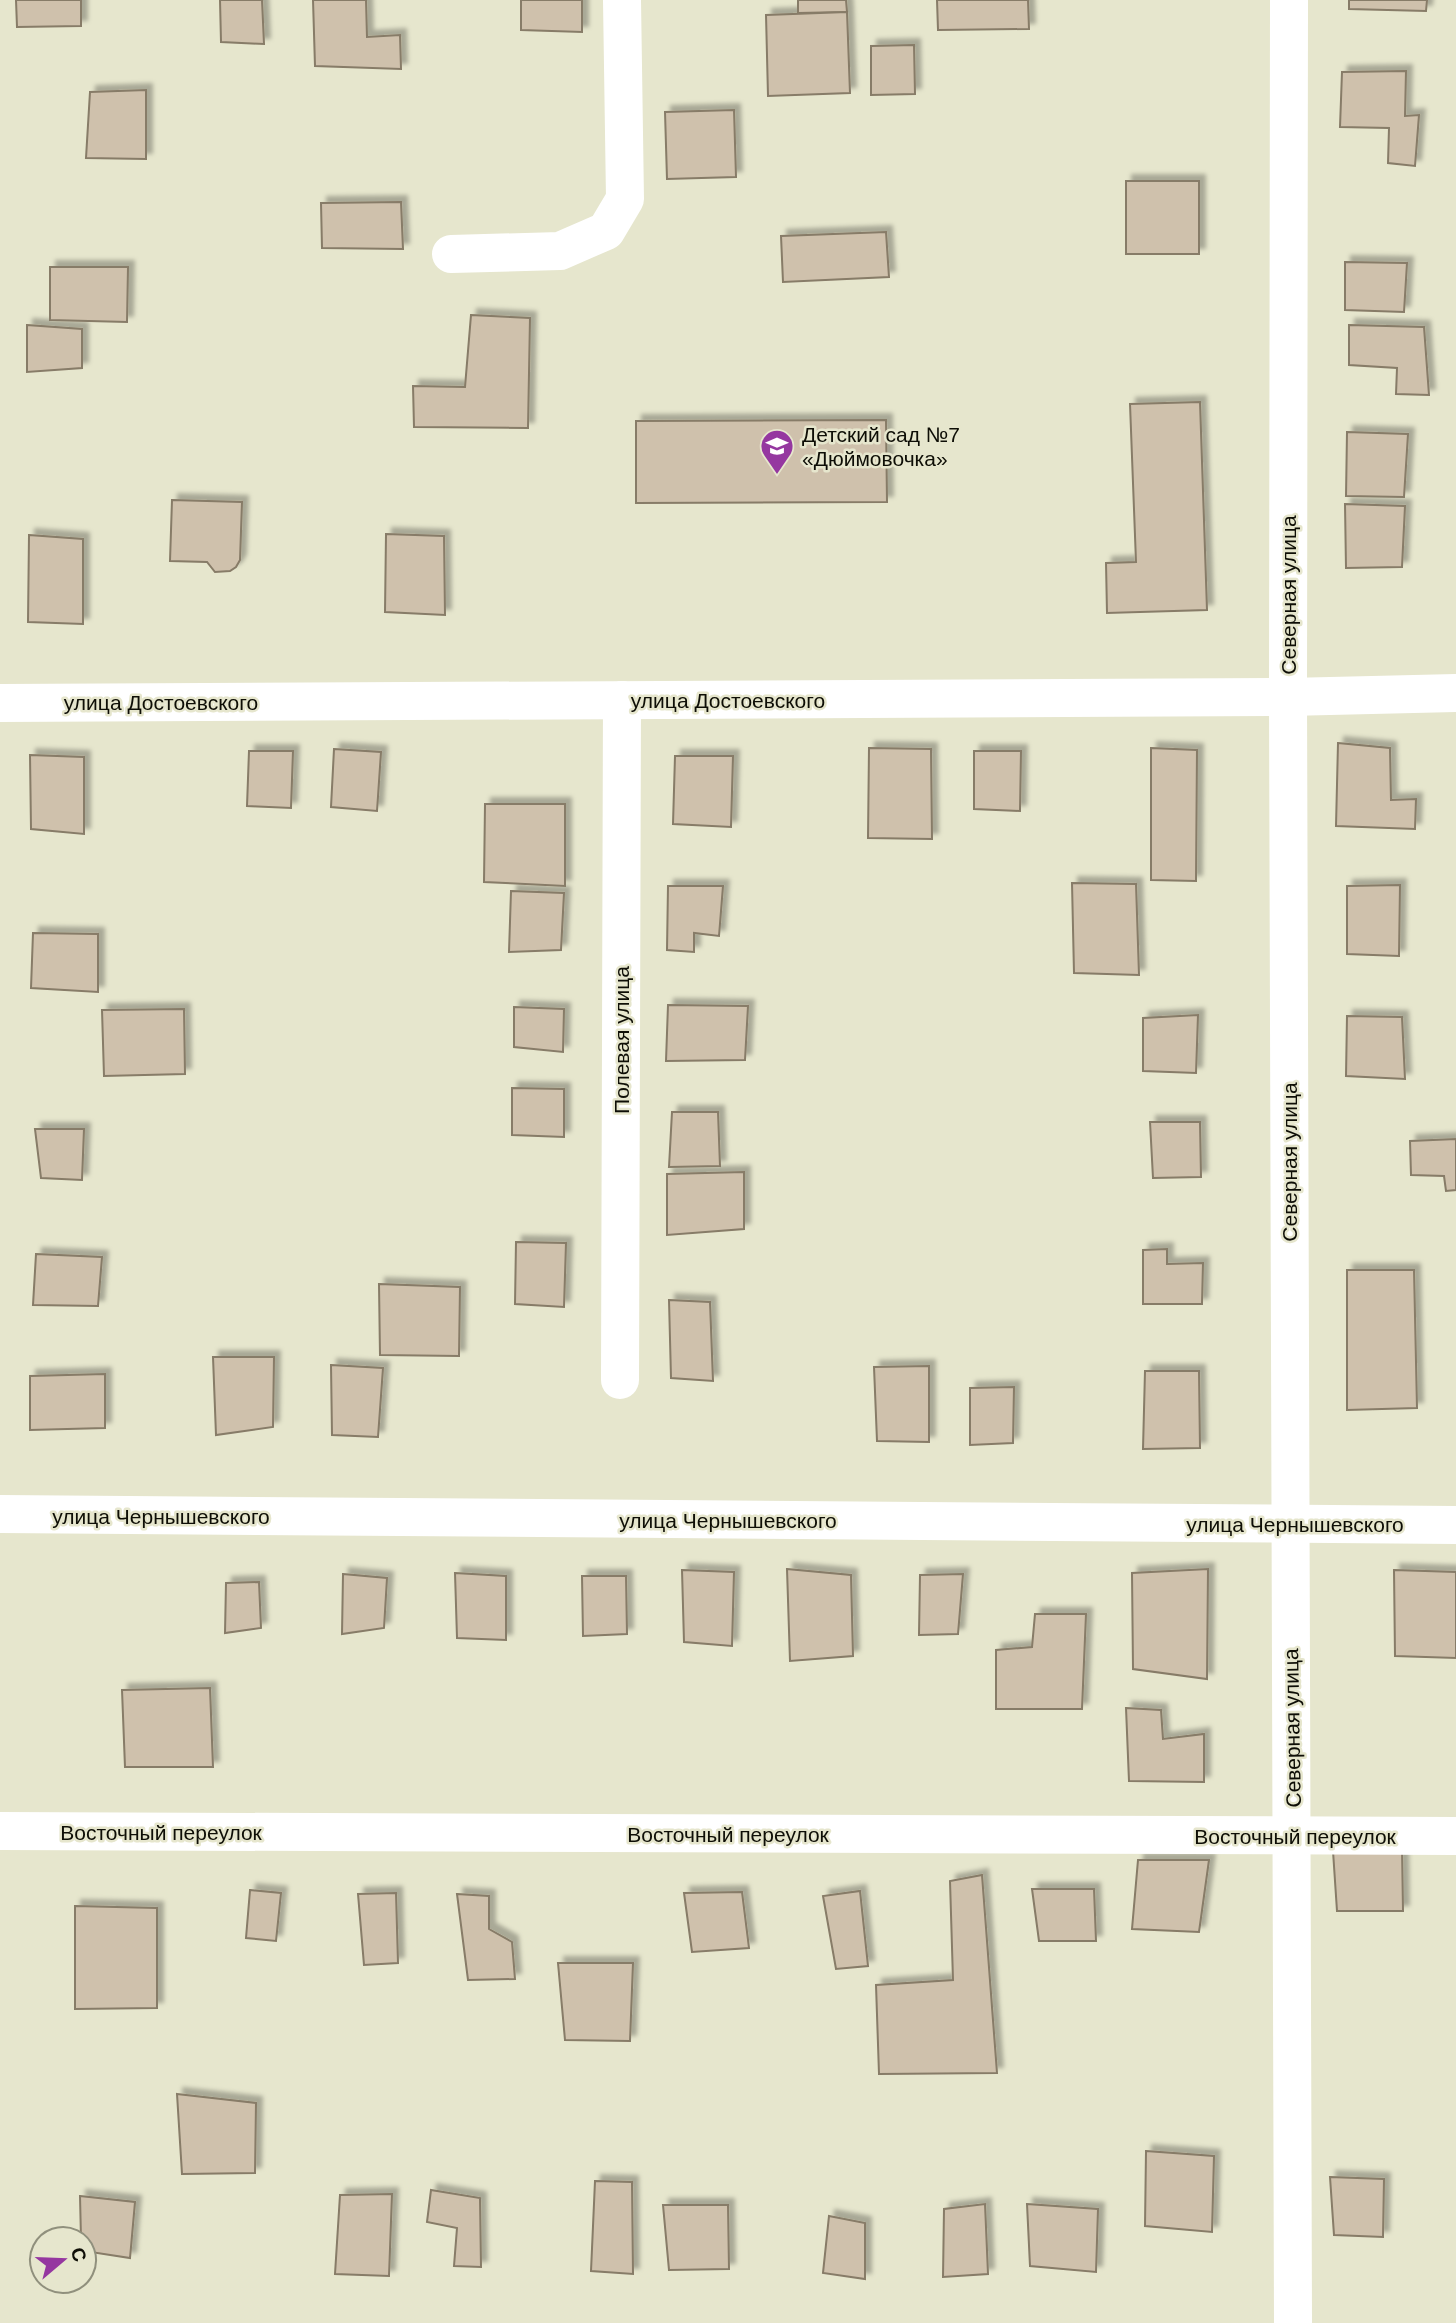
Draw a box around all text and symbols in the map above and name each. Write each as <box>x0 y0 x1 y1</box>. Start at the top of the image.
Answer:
place label: Детский сад №7 «Дюймовочка» <box>802 423 960 470</box>
school or university icon: Детский сад №7 «Дюймовочка» <box>758 427 796 476</box>
street label: Северная улица <box>1277 515 1300 675</box>
street label: улица Достоевского <box>631 689 825 712</box>
street label: улица Достоевского <box>64 691 258 714</box>
street label: Полевая улица <box>610 966 633 1114</box>
street label: Северная улица <box>1278 1082 1301 1242</box>
street label: улица Чернышевского <box>52 1505 270 1528</box>
street label: улица Чернышевского <box>619 1509 837 1532</box>
street label: улица Чернышевского <box>1186 1513 1404 1536</box>
street label: Северная улица <box>1279 1648 1305 1808</box>
street label: Восточный переулок <box>60 1821 263 1844</box>
street label: Восточный переулок <box>627 1823 830 1846</box>
street label: Восточный переулок <box>1194 1825 1397 1848</box>
north arrow <box>28 2225 98 2295</box>
text: С <box>66 2245 91 2265</box>

